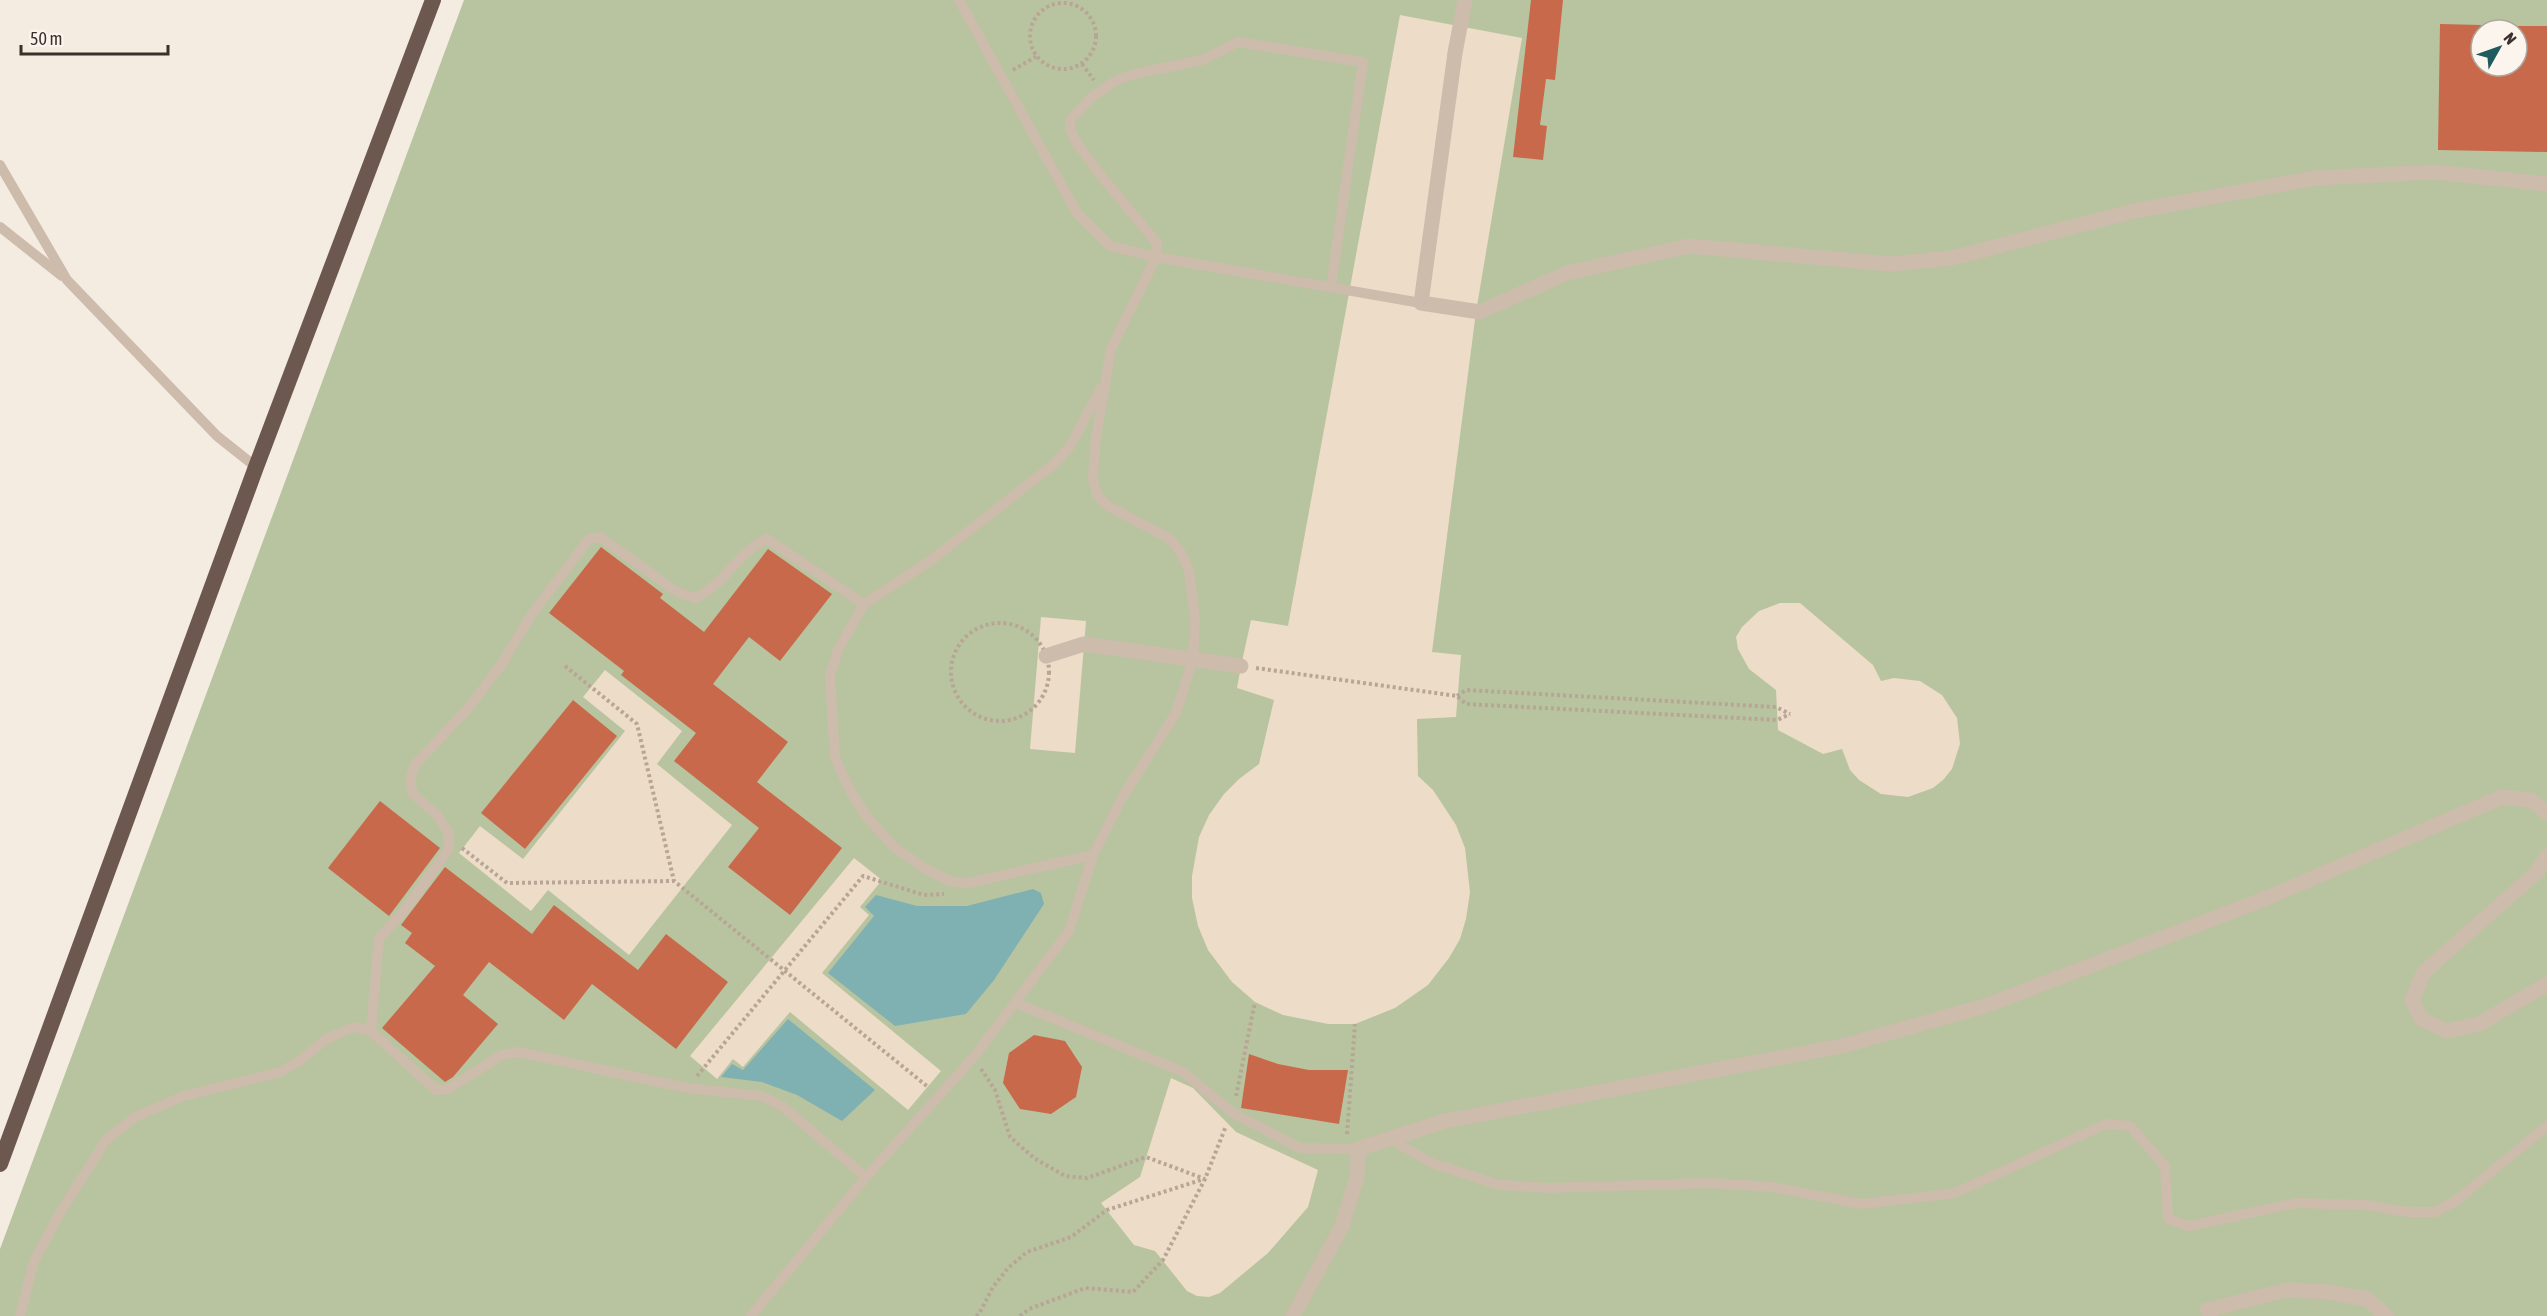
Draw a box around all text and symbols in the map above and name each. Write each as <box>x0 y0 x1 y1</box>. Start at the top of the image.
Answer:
scale bar <box>21 18 168 56</box>
north arrow <box>2469 18 2529 78</box>
text: 50 m <box>30 28 62 49</box>
text: N <box>2501 29 2520 48</box>

